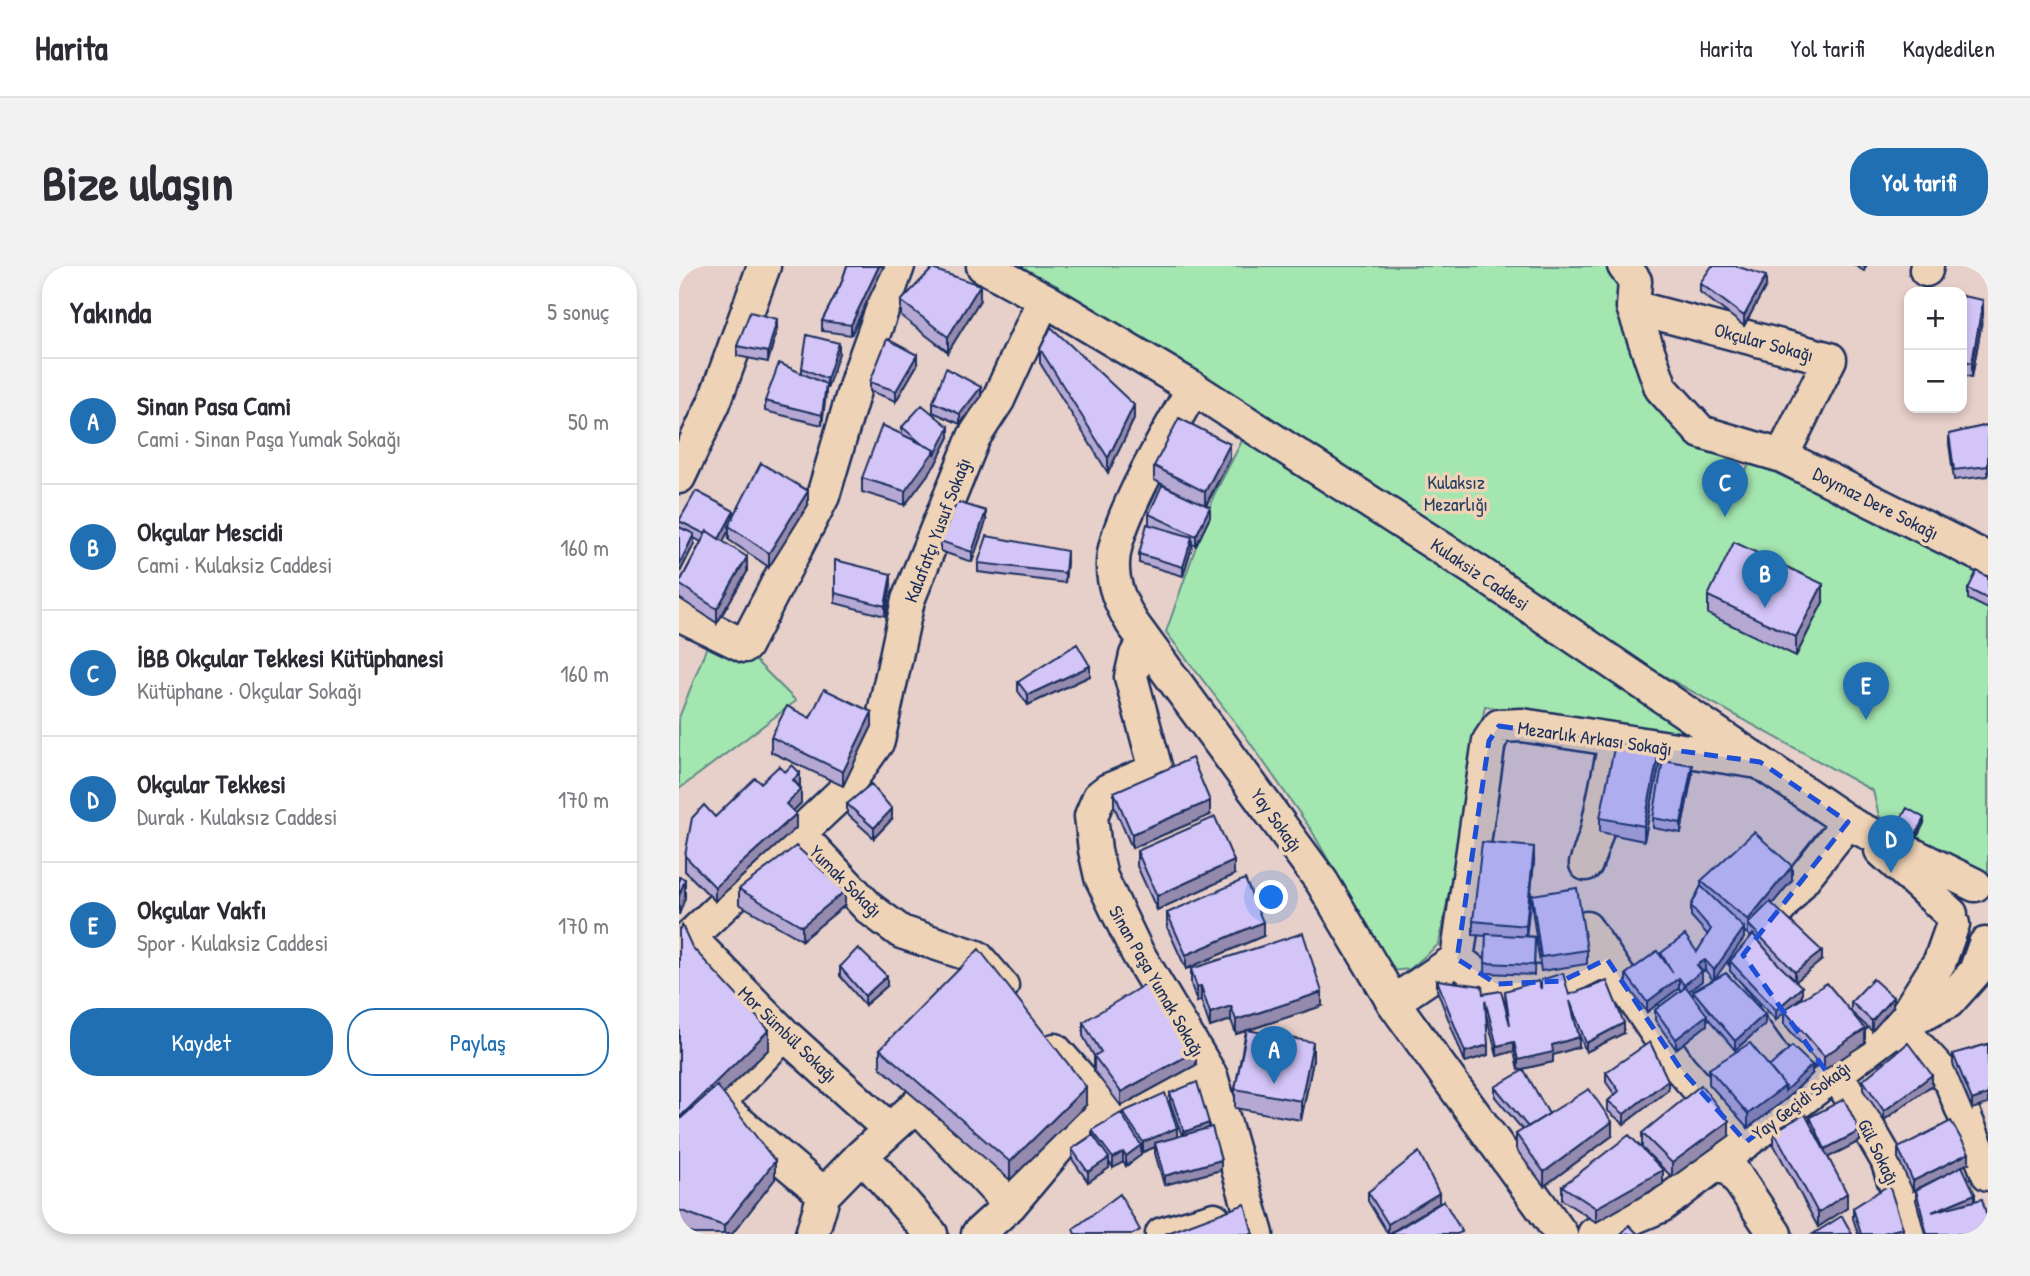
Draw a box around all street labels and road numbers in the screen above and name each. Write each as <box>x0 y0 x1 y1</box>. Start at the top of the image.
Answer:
street label: Okçular Sokağı <box>1711 316 1817 368</box>
street label: Kalafatçı Yusuf Sokağı <box>897 454 977 606</box>
street label: Doymaz Dere Sokağı <box>1809 460 1943 546</box>
street label: Kulaksiz Caddesi <box>1426 531 1534 617</box>
street label: Mezarlık Arkası Sokağı <box>1516 714 1674 762</box>
street label: Yay Sokağı <box>1245 783 1309 857</box>
street label: Yumak Sokağı <box>804 839 888 923</box>
street label: Sinan Paşa Yumak Sokağı <box>1103 901 1211 1061</box>
street label: Mor Sümbül Sokağı <box>733 980 843 1088</box>
street label: Yay Geçidi Sokağı <box>1746 1054 1856 1146</box>
street label: Gül Sokağı <box>1852 1115 1906 1189</box>

